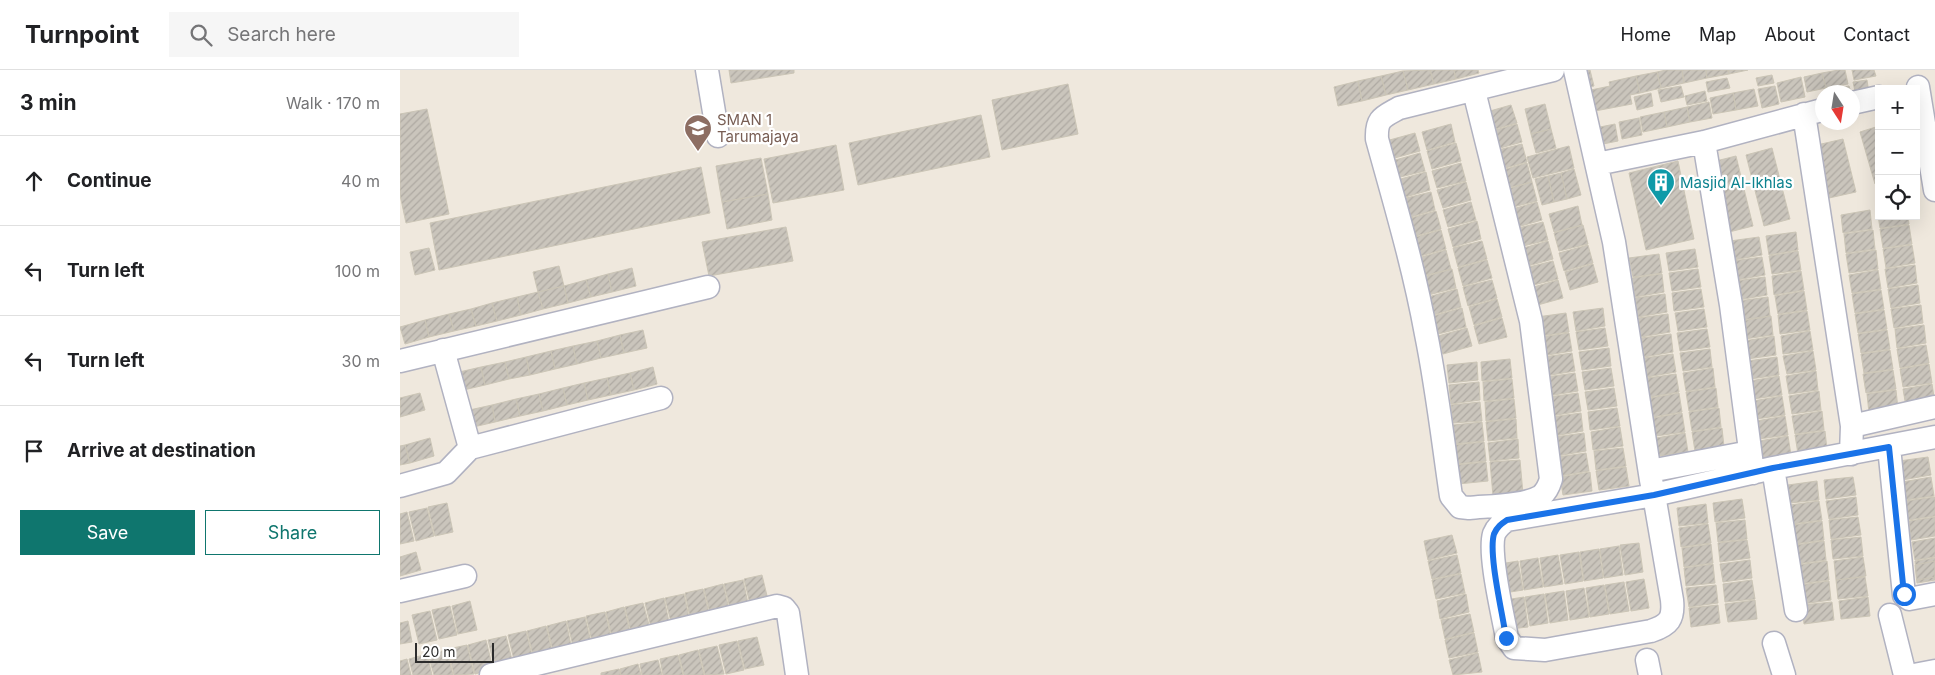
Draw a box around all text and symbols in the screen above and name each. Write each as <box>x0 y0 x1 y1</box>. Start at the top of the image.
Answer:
search box <box>169 12 519 57</box>
text: Turnpoint <box>25 20 139 49</box>
icon: search <box>187 21 215 49</box>
text: Search here <box>227 23 336 46</box>
text: Home <box>1621 24 1671 45</box>
text: Map <box>1699 24 1736 45</box>
text: About <box>1764 24 1815 45</box>
text: Contact <box>1843 24 1910 45</box>
north arrow <box>1815 85 1860 130</box>
map controls <box>1875 85 1920 220</box>
button: + <box>1875 85 1920 130</box>
text: 3 min <box>20 90 76 115</box>
text: Walk · 170 m <box>286 93 380 113</box>
place label: SMAN 1 Tarumajaya <box>717 110 799 146</box>
school or university icon: SMAN 1 Tarumajaya <box>683 113 713 152</box>
button: − <box>1875 130 1920 175</box>
icon: ahead <box>20 167 48 195</box>
building icon: Masjid Al-Ikhlas <box>1646 167 1676 206</box>
text: Continue <box>67 169 152 192</box>
text: 40 m <box>341 171 380 191</box>
place label: Masjid Al-Ikhlas <box>1680 173 1793 192</box>
button: locate <box>1875 175 1920 220</box>
icon: left <box>20 257 48 285</box>
text: Turn left <box>67 259 145 282</box>
text: 100 m <box>335 261 380 281</box>
icon: left <box>20 347 48 375</box>
text: Turn left <box>67 349 145 372</box>
text: 30 m <box>342 351 380 371</box>
icon: arrive <box>20 437 48 465</box>
text: Arrive at destination <box>67 439 256 462</box>
button: Save <box>20 510 195 555</box>
button: Share <box>205 510 380 555</box>
route start <box>1893 583 1916 606</box>
route end <box>1495 627 1518 650</box>
scale bar <box>415 640 494 663</box>
text: 20 m <box>422 643 456 660</box>

